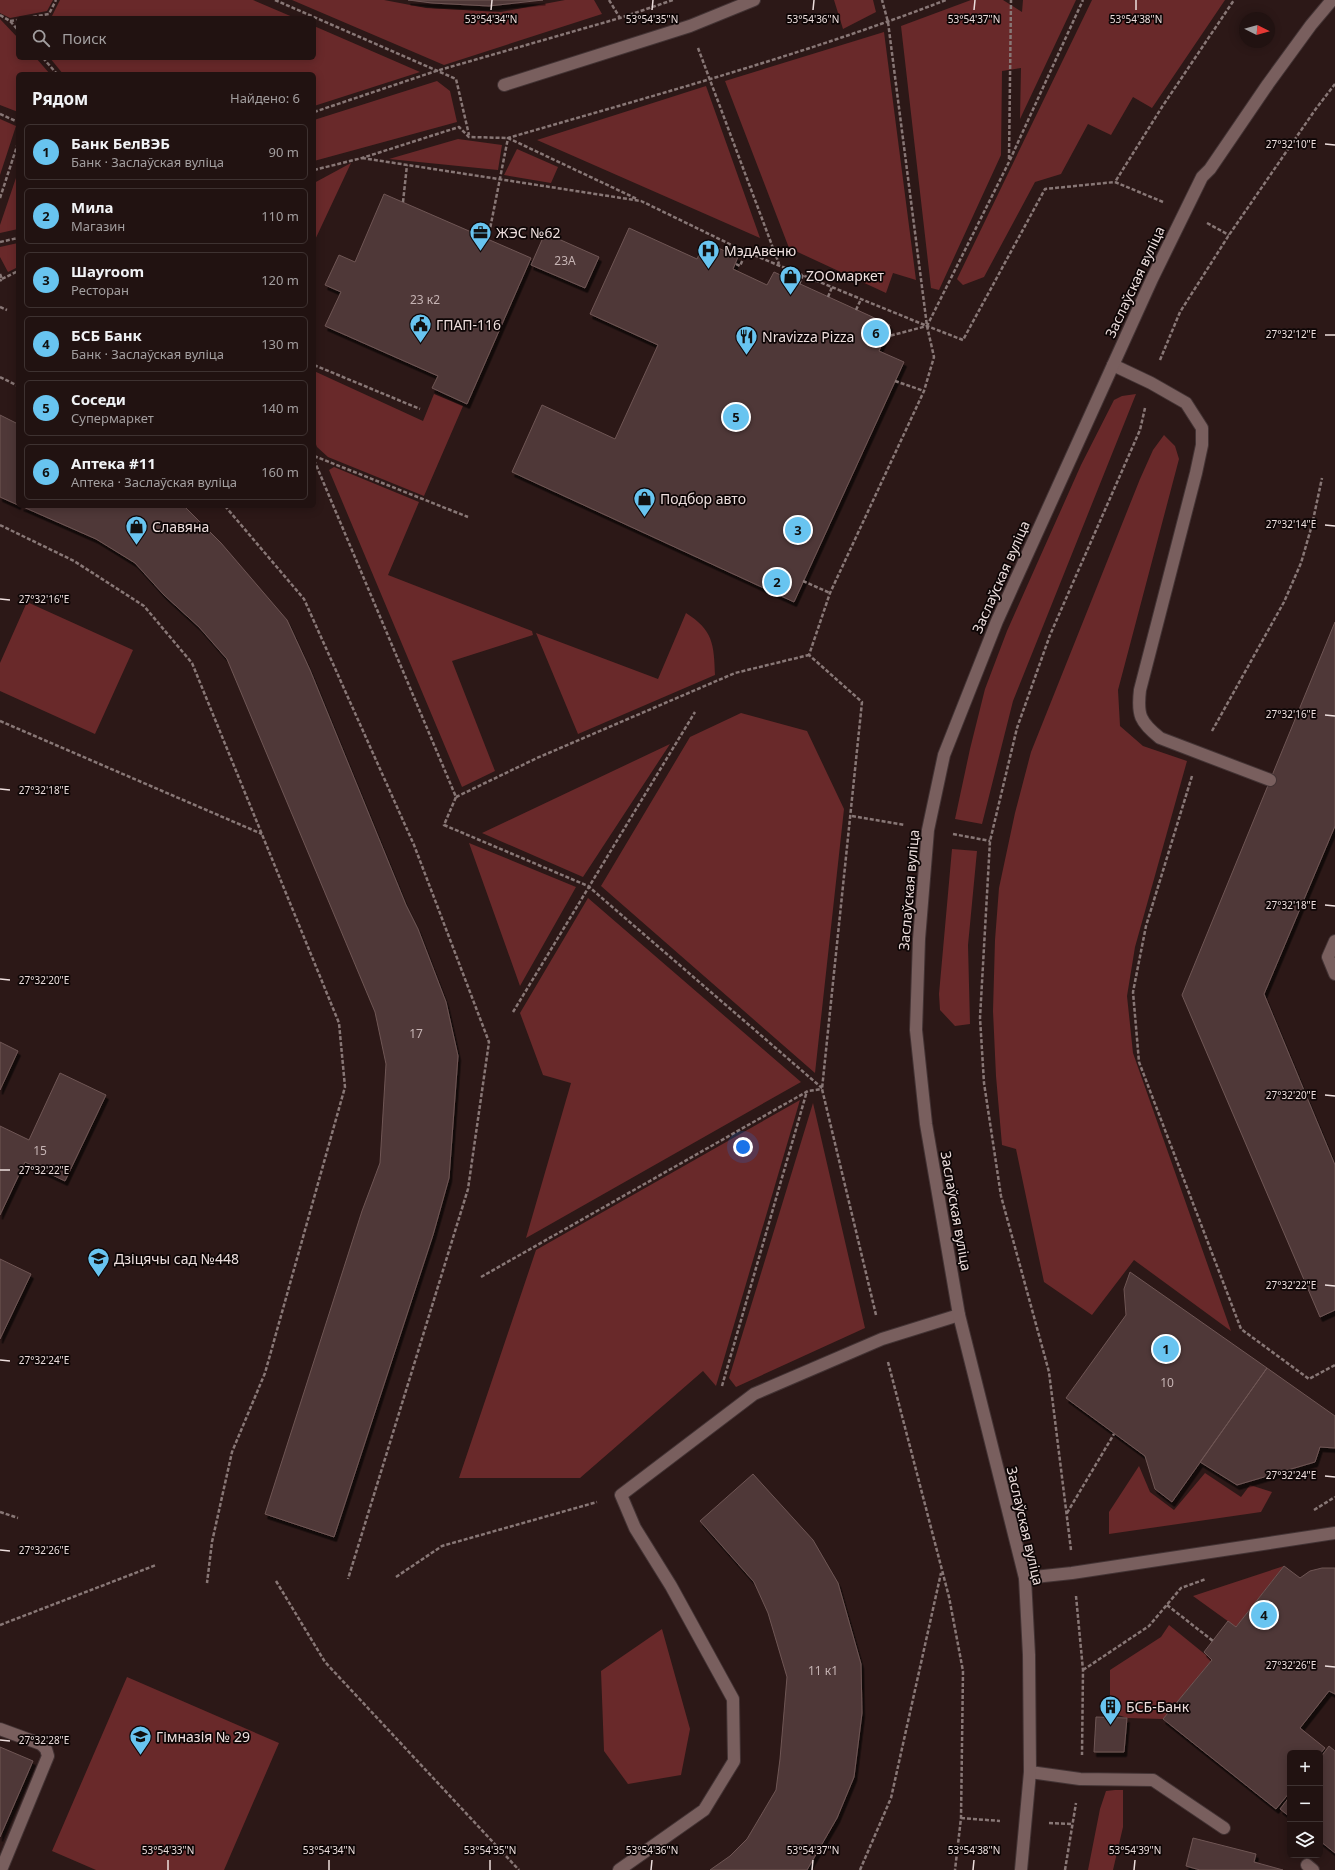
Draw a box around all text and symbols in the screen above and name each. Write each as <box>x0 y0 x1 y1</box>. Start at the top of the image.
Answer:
text: 53°54'34"N <box>465 12 517 26</box>
text: 53°54'35"N <box>626 12 678 26</box>
text: 53°54'36"N <box>787 12 839 26</box>
text: 53°54'37"N <box>948 12 1000 26</box>
text: 53°54'38"N <box>1110 12 1162 26</box>
north arrow <box>1239 12 1275 48</box>
search box <box>16 16 316 60</box>
icon: search <box>30 27 52 49</box>
text: Поиск <box>62 28 107 48</box>
text: Рядом <box>32 87 88 110</box>
text: Найдено: 6 <box>230 89 300 107</box>
text: Банк БелВЭБ <box>71 133 170 153</box>
text: 27°32'10"E <box>1266 137 1316 151</box>
text: 1 <box>42 143 50 161</box>
text: 90 m <box>269 143 299 161</box>
text: Банк · Заслаўская вуліца <box>71 153 224 171</box>
text: Мила <box>71 197 114 217</box>
text: 2 <box>42 207 50 225</box>
text: 110 m <box>261 207 299 225</box>
text: Магазин <box>71 217 125 235</box>
office icon: ЖЭС №62 <box>468 220 494 253</box>
place label: ЖЭС №62 <box>496 223 561 242</box>
street label: Заслаўская вуліца <box>1100 223 1169 341</box>
hospital icon: МэдАвеню <box>696 238 722 271</box>
place label: МэдАвеню <box>724 241 796 260</box>
house number: 23А <box>554 252 576 269</box>
text: Шауroom <box>71 261 144 281</box>
shop icon: ZOOмаркет <box>778 263 804 296</box>
place label: ZOOмаркет <box>806 266 885 285</box>
text: 3 <box>42 271 50 289</box>
text: 120 m <box>261 271 299 289</box>
text: Ресторан <box>71 281 129 299</box>
house number: 23 к2 <box>410 291 440 308</box>
public building icon: ГПАП-116 <box>408 312 434 345</box>
place label: ГПАП-116 <box>436 315 501 334</box>
pin: 6 <box>863 318 889 348</box>
restaurant icon: Nravizza Pizza <box>733 324 759 357</box>
text: БСБ Банк <box>71 325 142 345</box>
place label: Nravizza Pizza <box>762 327 854 346</box>
text: 27°32'12"E <box>1266 327 1316 341</box>
text: 4 <box>42 335 50 353</box>
text: 130 m <box>261 335 299 353</box>
text: Банк · Заслаўская вуліца <box>71 345 224 363</box>
text: Соседи <box>71 389 126 409</box>
text: 5 <box>42 399 50 417</box>
text: 140 m <box>261 399 299 417</box>
pin: 5 <box>723 402 749 432</box>
text: Супермаркет <box>71 409 154 427</box>
text: Аптека #11 <box>71 453 156 473</box>
text: 6 <box>42 463 50 481</box>
text: 160 m <box>261 463 299 481</box>
text: Аптека · Заслаўская вуліца <box>71 473 237 491</box>
shop icon: Подбор авто <box>632 486 658 519</box>
place label: Подбор авто <box>660 489 746 508</box>
shop icon: Славяна <box>124 514 150 547</box>
pin: 3 <box>785 515 811 545</box>
place label: Славяна <box>152 517 209 536</box>
text: 27°32'14"E <box>1266 517 1316 531</box>
street label: Заслаўская вуліца <box>967 518 1034 636</box>
pin: 2 <box>764 567 790 597</box>
text: 27°32'16"E <box>19 592 69 606</box>
text: 27°32'16"E <box>1266 707 1316 721</box>
text: 27°32'18"E <box>19 783 69 797</box>
street label: Заслаўская вуліца <box>894 829 923 951</box>
text: 27°32'18"E <box>1266 898 1316 912</box>
text: 27°32'20"E <box>19 973 69 987</box>
house number: 17 <box>409 1025 423 1042</box>
text: 27°32'20"E <box>1266 1088 1316 1102</box>
your location <box>733 1137 753 1157</box>
house number: 15 <box>33 1142 47 1159</box>
street label: Заслаўская вуліца <box>937 1150 976 1272</box>
text: 27°32'22"E <box>19 1163 69 1177</box>
school or university icon: Дзіцячы сад №448 <box>85 1246 111 1279</box>
place label: Дзіцячы сад №448 <box>114 1249 239 1268</box>
text: 27°32'22"E <box>1266 1278 1316 1292</box>
pin: 1 <box>1153 1334 1179 1364</box>
text: 27°32'24"E <box>19 1353 69 1367</box>
house number: 10 <box>1160 1374 1174 1391</box>
street label: Заслаўская вуліца <box>1003 1465 1048 1587</box>
text: 27°32'24"E <box>1266 1468 1316 1482</box>
text: 27°32'26"E <box>19 1543 69 1557</box>
pin: 4 <box>1251 1600 1277 1630</box>
text: 27°32'26"E <box>1266 1658 1316 1672</box>
house number: 11 к1 <box>808 1662 838 1679</box>
building icon: БСБ-Банк <box>1098 1694 1124 1727</box>
place label: БСБ-Банк <box>1126 1697 1190 1716</box>
school or university icon: Гімназія № 29 <box>128 1724 154 1757</box>
place label: Гімназія № 29 <box>156 1727 250 1746</box>
text: 27°32'28"E <box>19 1733 69 1747</box>
map controls <box>1287 1750 1323 1858</box>
button: + <box>1287 1750 1323 1786</box>
button: − <box>1287 1786 1323 1822</box>
button: layers <box>1287 1822 1323 1858</box>
text: 53°54'33"N <box>142 1843 194 1857</box>
text: 53°54'34"N <box>303 1843 355 1857</box>
text: 53°54'35"N <box>464 1843 516 1857</box>
text: 53°54'36"N <box>626 1843 678 1857</box>
text: 53°54'37"N <box>787 1843 839 1857</box>
text: 53°54'38"N <box>948 1843 1000 1857</box>
text: 53°54'39"N <box>1109 1843 1161 1857</box>

